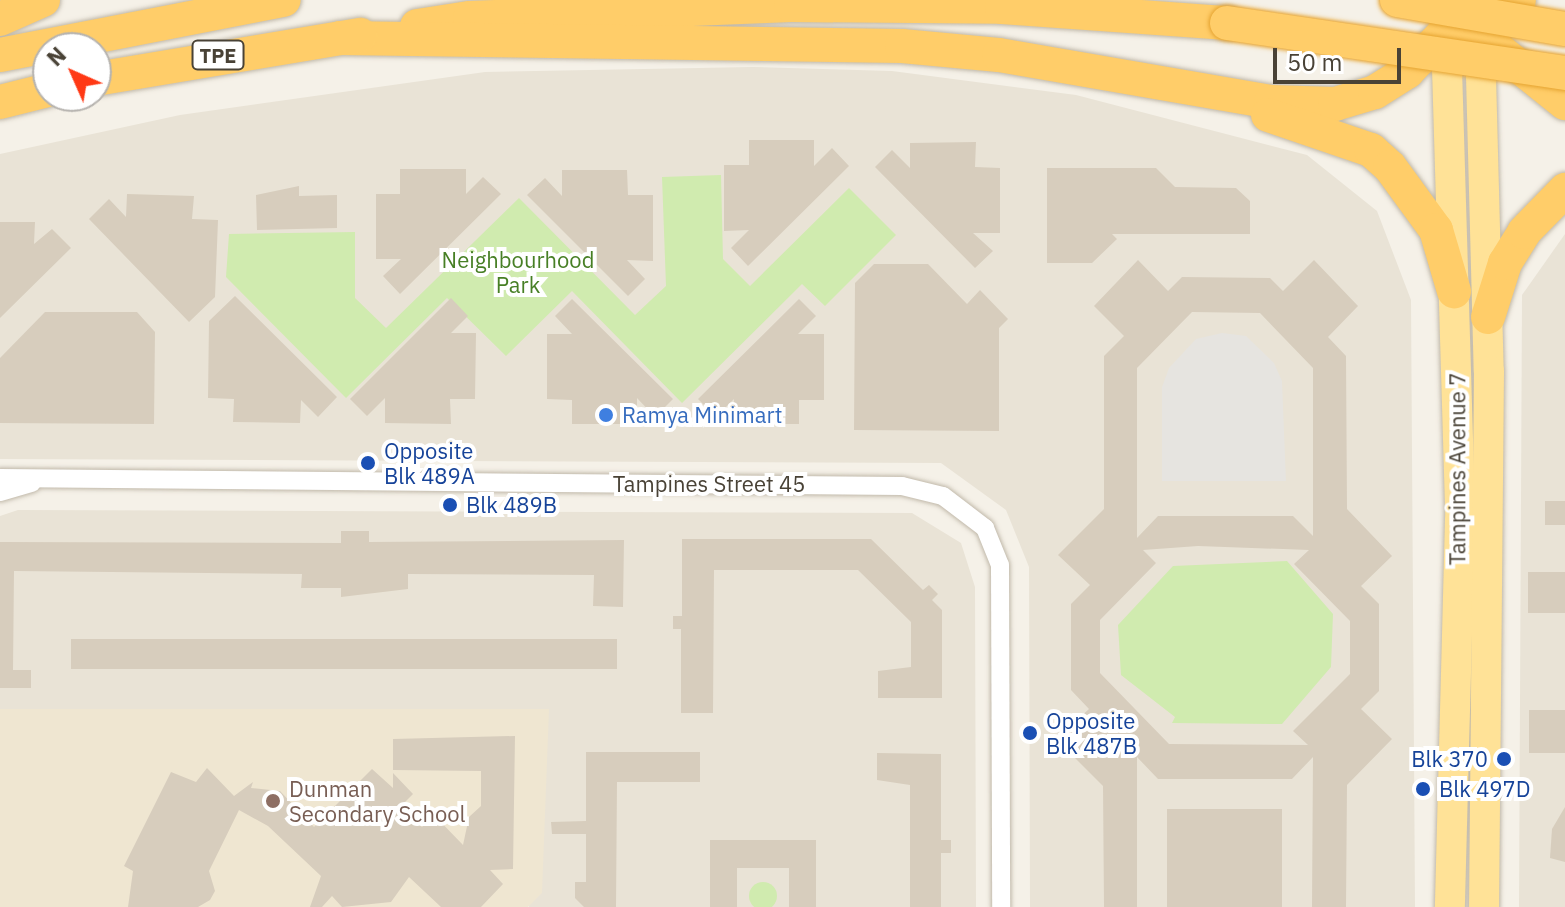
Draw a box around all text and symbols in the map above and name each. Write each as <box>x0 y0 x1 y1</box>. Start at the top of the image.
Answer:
north arrow <box>32 32 112 112</box>
scale bar <box>1277 32 1405 82</box>
road number: TPE <box>190 39 246 71</box>
text: N <box>40 40 72 72</box>
text: 50 m <box>1287 46 1342 78</box>
park label: Neighbourhood Park <box>442 246 594 298</box>
street label: Tampines Avenue 7 <box>1444 373 1470 565</box>
place label: Ramya Minimart <box>622 402 782 428</box>
marker: Ramya Minimart <box>597 406 615 424</box>
place label: Opposite Blk 489A <box>384 437 475 488</box>
marker: Opposite Blk 489A <box>359 454 377 472</box>
street label: Tampines Street 45 <box>613 471 805 497</box>
place label: Blk 489B <box>466 492 557 518</box>
marker: Blk 489B <box>441 496 459 514</box>
place label: Opposite Blk 487B <box>1046 707 1137 758</box>
marker: Opposite Blk 487B <box>1021 724 1039 742</box>
place label: Blk 370 <box>1411 746 1488 772</box>
marker: Blk 370 <box>1495 750 1513 768</box>
place label: Dunman Secondary School <box>289 775 466 826</box>
place label: Blk 497D <box>1439 776 1530 802</box>
marker: Blk 497D <box>1414 780 1432 798</box>
marker: Dunman Secondary School <box>264 792 282 810</box>

